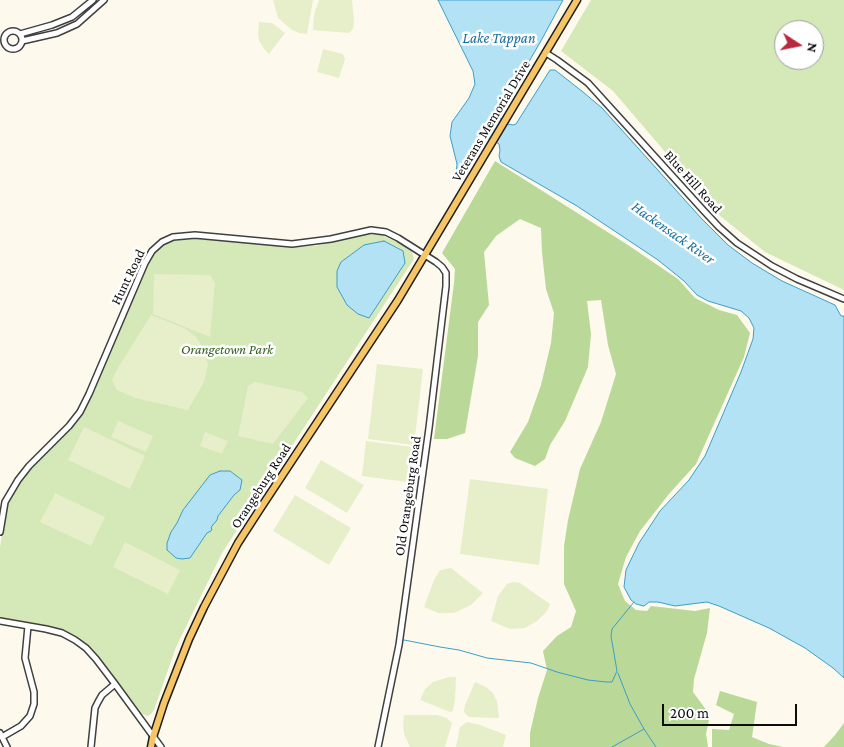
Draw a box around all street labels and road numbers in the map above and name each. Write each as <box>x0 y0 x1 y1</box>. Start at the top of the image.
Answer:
street label: Veterans Memorial Drive <box>448 57 534 185</box>
street label: Blue Hill Road <box>660 147 726 217</box>
street label: Hunt Road <box>107 246 149 308</box>
street label: Old Orangeburg Road <box>391 435 425 557</box>
street label: Orangeburg Road <box>227 440 295 532</box>

